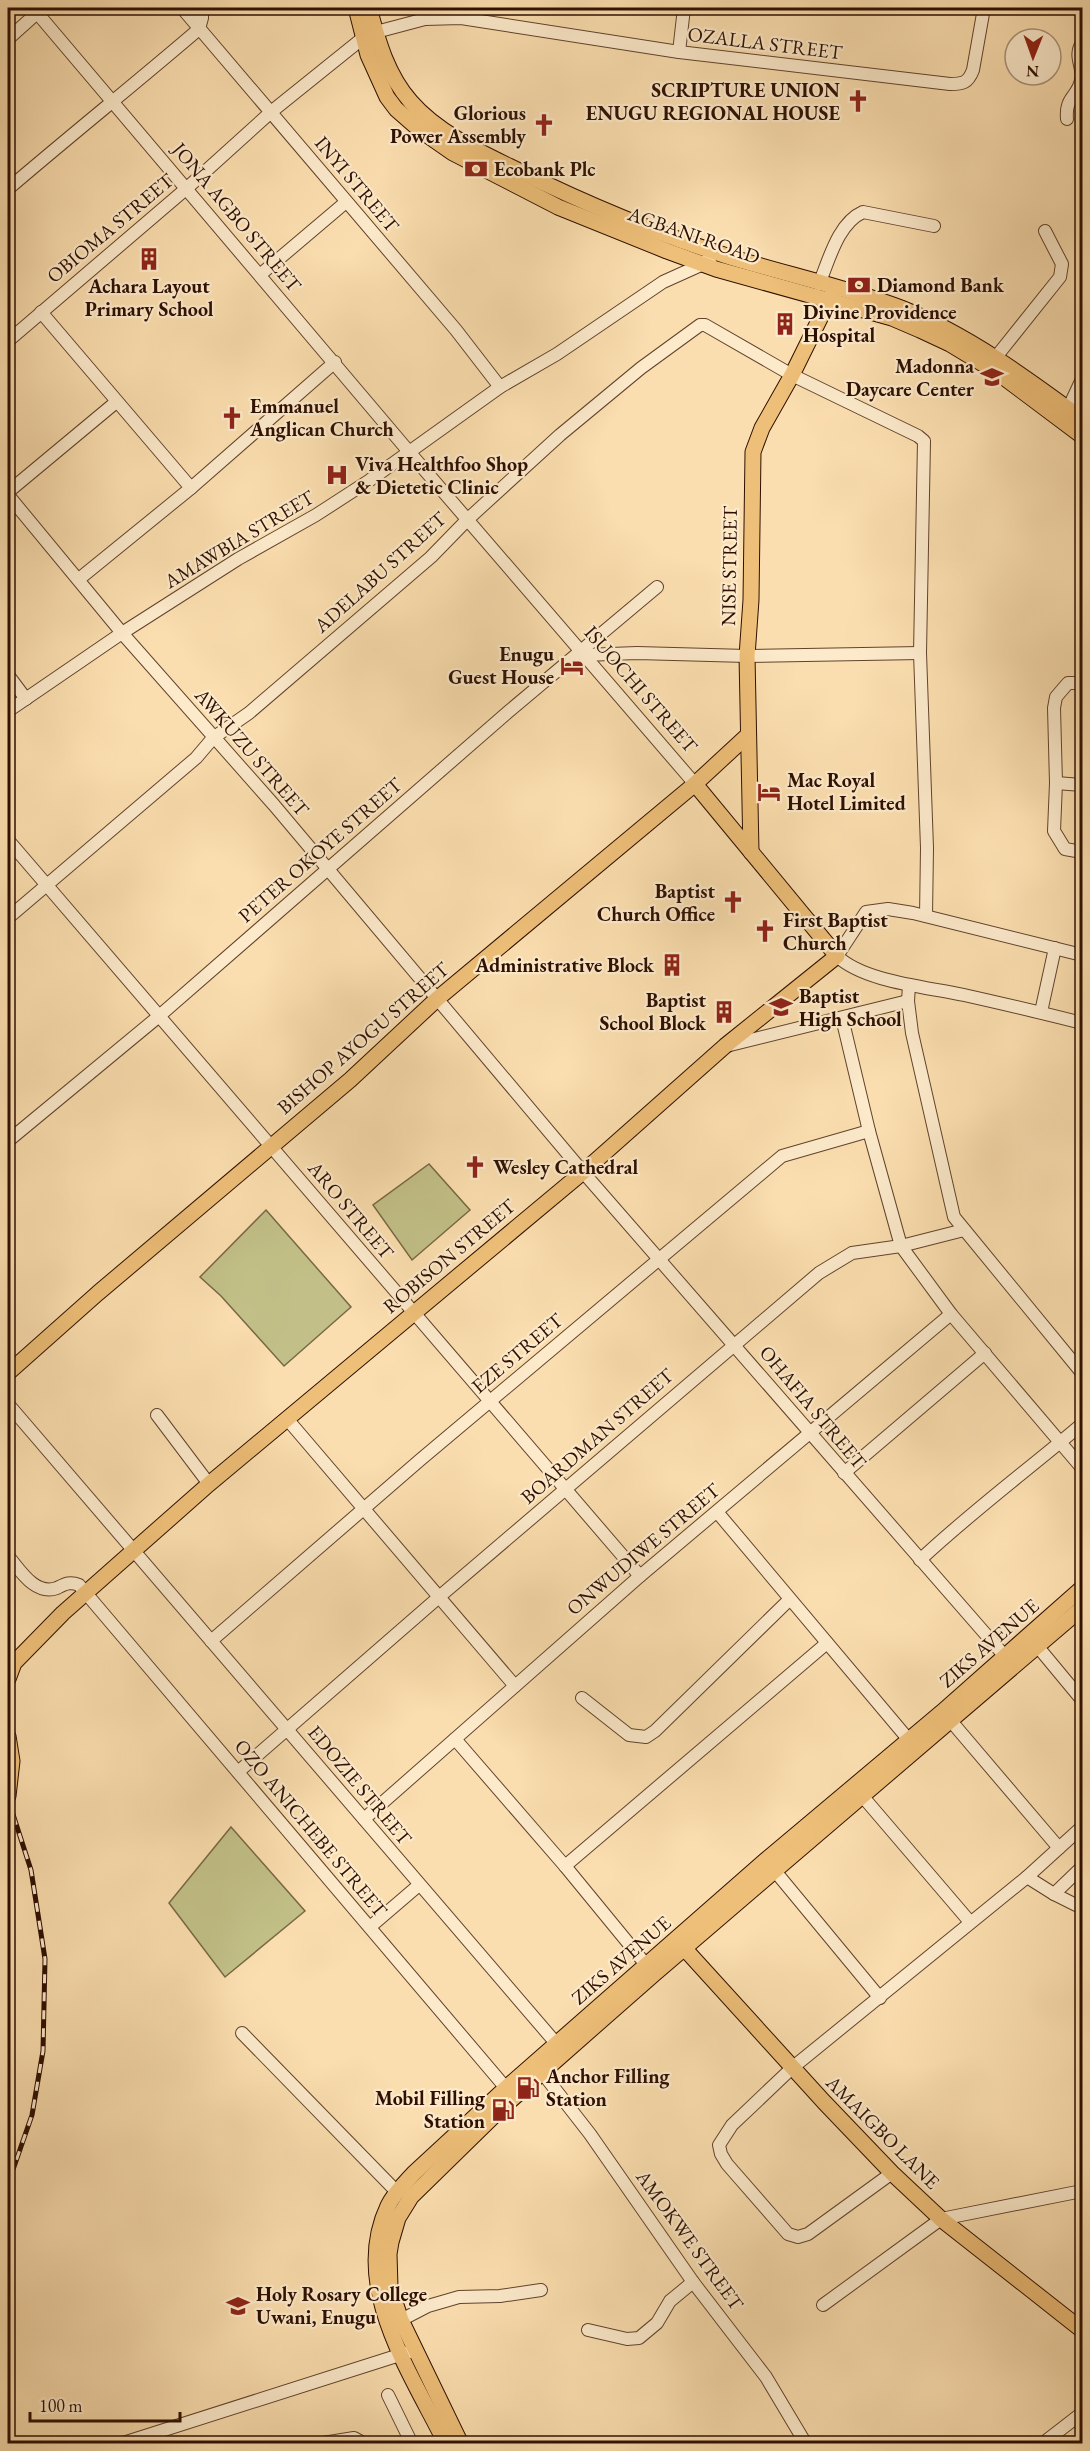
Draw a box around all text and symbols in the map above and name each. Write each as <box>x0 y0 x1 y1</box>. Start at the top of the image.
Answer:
street label: OZALLA STREET <box>686 21 844 65</box>
north arrow <box>1003 27 1063 87</box>
text: N <box>1026 61 1039 82</box>
place label: SCRIPTURE UNION ENUGU REGIONAL HOUSE <box>586 77 840 126</box>
church icon: SCRIPTURE UNION ENUGU REGIONAL HOUSE <box>845 88 871 114</box>
place label: Glorious Power Assembly <box>390 100 526 149</box>
church icon: Glorious Power Assembly <box>531 112 557 138</box>
street label: INYI STREET <box>309 130 405 238</box>
street label: JONA AGBO STREET <box>165 135 308 298</box>
bank icon: Ecobank Plc <box>463 156 489 182</box>
place label: Ecobank Plc <box>494 156 595 182</box>
street label: OBIOMA STREET <box>41 167 179 289</box>
street label: AGBANI ROAD <box>624 200 763 270</box>
building icon: Achara Layout Primary School <box>136 246 162 272</box>
bank icon: Diamond Bank <box>846 272 872 298</box>
place label: Diamond Bank <box>877 272 1005 298</box>
place label: Achara Layout Primary School <box>85 273 214 322</box>
place label: Divine Providence Hospital <box>803 299 957 348</box>
building icon: Divine Providence Hospital <box>772 311 798 337</box>
place label: Madonna Daycare Center <box>846 353 975 402</box>
school or university icon: Madonna Daycare Center <box>979 364 1005 390</box>
place label: Emmanuel Anglican Church <box>249 393 394 442</box>
church icon: Emmanuel Anglican Church <box>219 405 245 431</box>
place label: Viva Healthfoo Shop & Dietetic Clinic <box>355 451 528 500</box>
hospital icon: Viva Healthfoo Shop & Dietetic Clinic <box>324 462 350 488</box>
street label: AMAWBIA STREET <box>158 484 319 595</box>
street label: ADELABU STREET <box>308 505 452 639</box>
street label: NISE STREET <box>715 505 743 626</box>
street label: ISUOCHI STREET <box>579 620 704 758</box>
place label: Enugu Guest House <box>448 641 554 690</box>
hotel icon: Enugu Guest House <box>559 653 585 679</box>
street label: AWKUZU STREET <box>189 682 315 822</box>
place label: Mac Royal Hotel Limited <box>787 767 906 816</box>
street label: PETER OKOYE STREET <box>233 771 408 928</box>
hotel icon: Mac Royal Hotel Limited <box>756 779 782 805</box>
place label: Baptist Church Office <box>597 878 715 927</box>
church icon: Baptist Church Office <box>720 889 746 915</box>
place label: First Baptist Church <box>783 907 888 956</box>
church icon: First Baptist Church <box>752 918 778 944</box>
place label: Administrative Block <box>474 952 655 978</box>
building icon: Administrative Block <box>659 952 685 978</box>
street label: BISHOP AYOGU STREET <box>272 956 455 1120</box>
place label: Baptist High School <box>799 983 902 1032</box>
place label: Baptist School Block <box>599 987 707 1036</box>
school or university icon: Baptist High School <box>768 994 794 1020</box>
building icon: Baptist School Block <box>711 999 737 1025</box>
church icon: Wesley Cathedral <box>462 1154 488 1180</box>
place label: Wesley Cathedral <box>493 1154 638 1180</box>
street label: ARO STREET <box>302 1155 400 1265</box>
street label: ROBISON STREET <box>377 1193 521 1319</box>
street label: EZE STREET <box>466 1307 569 1399</box>
street label: OHAFIA STREET <box>754 1340 873 1474</box>
street label: BOARDMAN STREET <box>515 1362 679 1510</box>
street label: ONWUDIWE STREET <box>561 1477 726 1621</box>
street label: ZIKS AVENUE <box>934 1593 1044 1693</box>
street label: EDOZIE STREET <box>302 1720 418 1851</box>
street label: OZO ANICHEBE STREET <box>229 1734 394 1923</box>
street label: ZIKS AVENUE <box>566 1910 676 2010</box>
place label: Anchor Filling Station <box>545 2063 670 2112</box>
street label: AMAIGBO LANE <box>820 2069 945 2194</box>
fuel station icon: Anchor Filling Station <box>515 2075 541 2101</box>
place label: Mobil Filling Station <box>375 2085 486 2134</box>
fuel station icon: Mobil Filling Station <box>490 2097 516 2123</box>
street label: AMOKWE STREET <box>630 2164 750 2316</box>
place label: Holy Rosary College Uwani, Enugu <box>256 2281 427 2330</box>
school or university icon: Holy Rosary College Uwani, Enugu <box>225 2293 251 2319</box>
scale bar <box>30 2385 180 2423</box>
text: 100 m <box>39 2394 83 2417</box>

